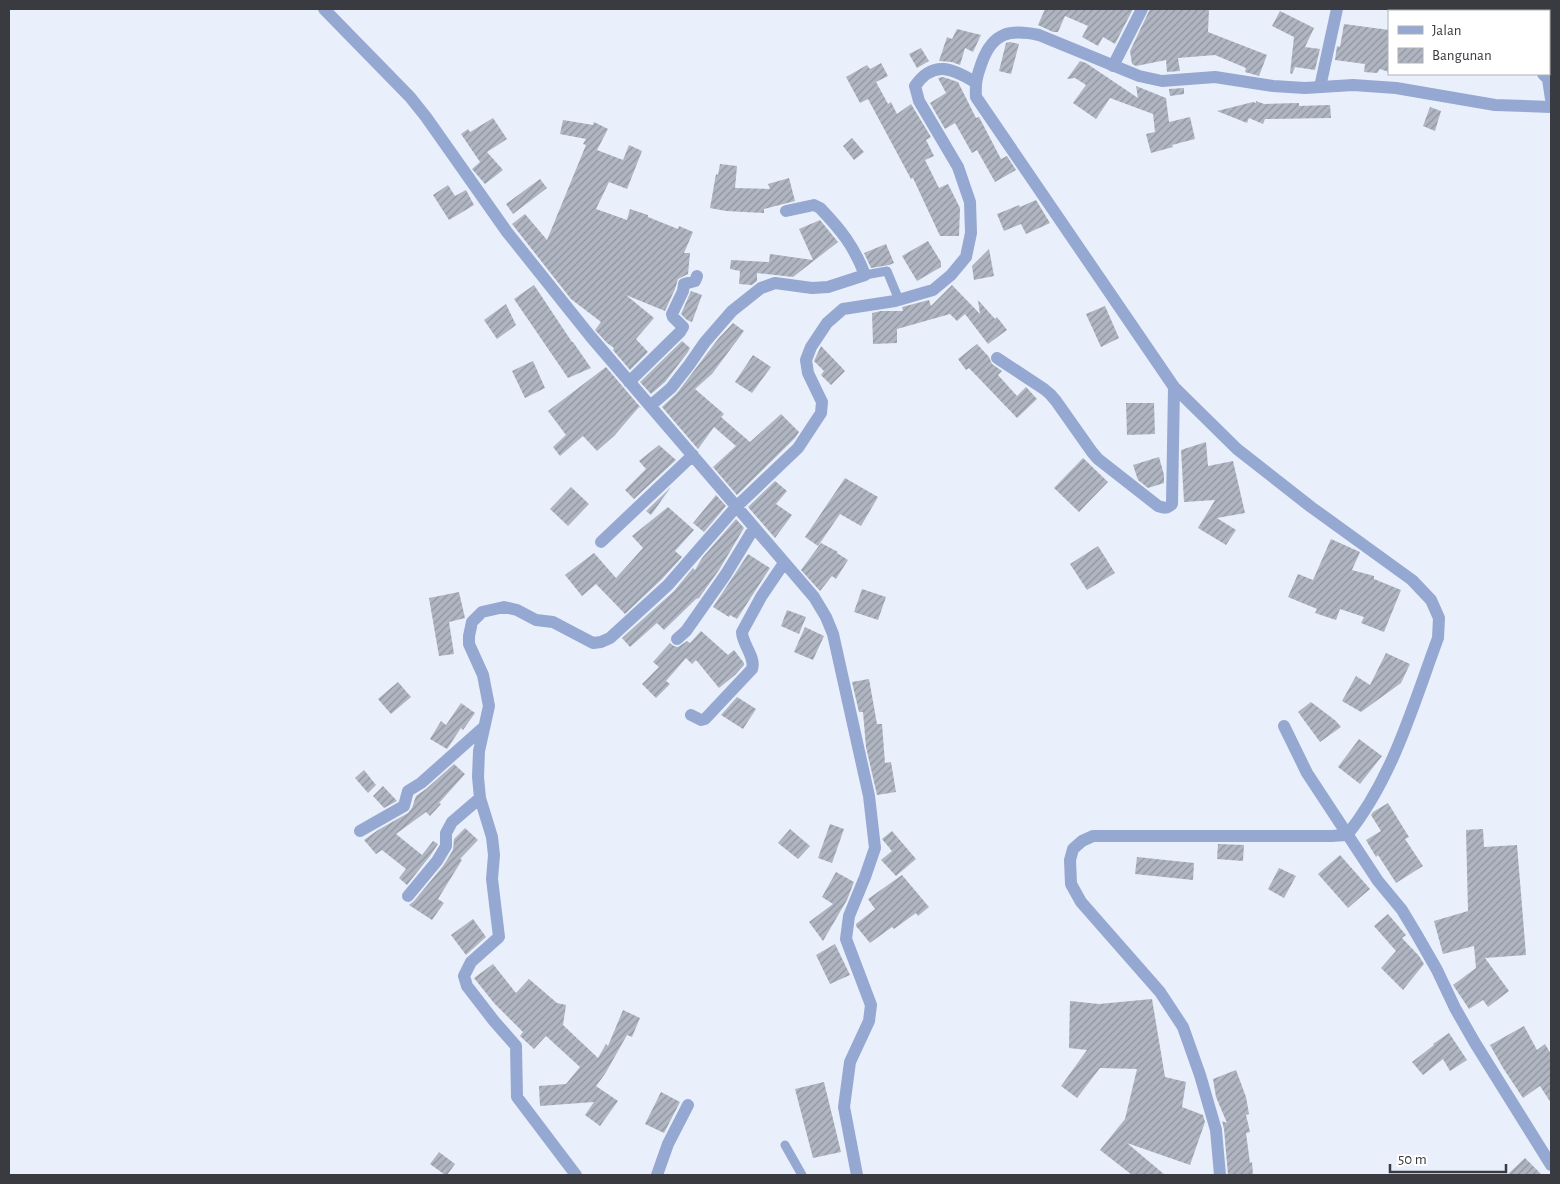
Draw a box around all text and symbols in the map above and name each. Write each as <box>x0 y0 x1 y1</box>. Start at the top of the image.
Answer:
legend <box>1388 10 1550 75</box>
text: Jalan <box>1432 23 1462 38</box>
text: Bangunan <box>1432 48 1492 63</box>
scale bar <box>1390 1142 1506 1174</box>
text: 50 m <box>1398 1152 1427 1167</box>

